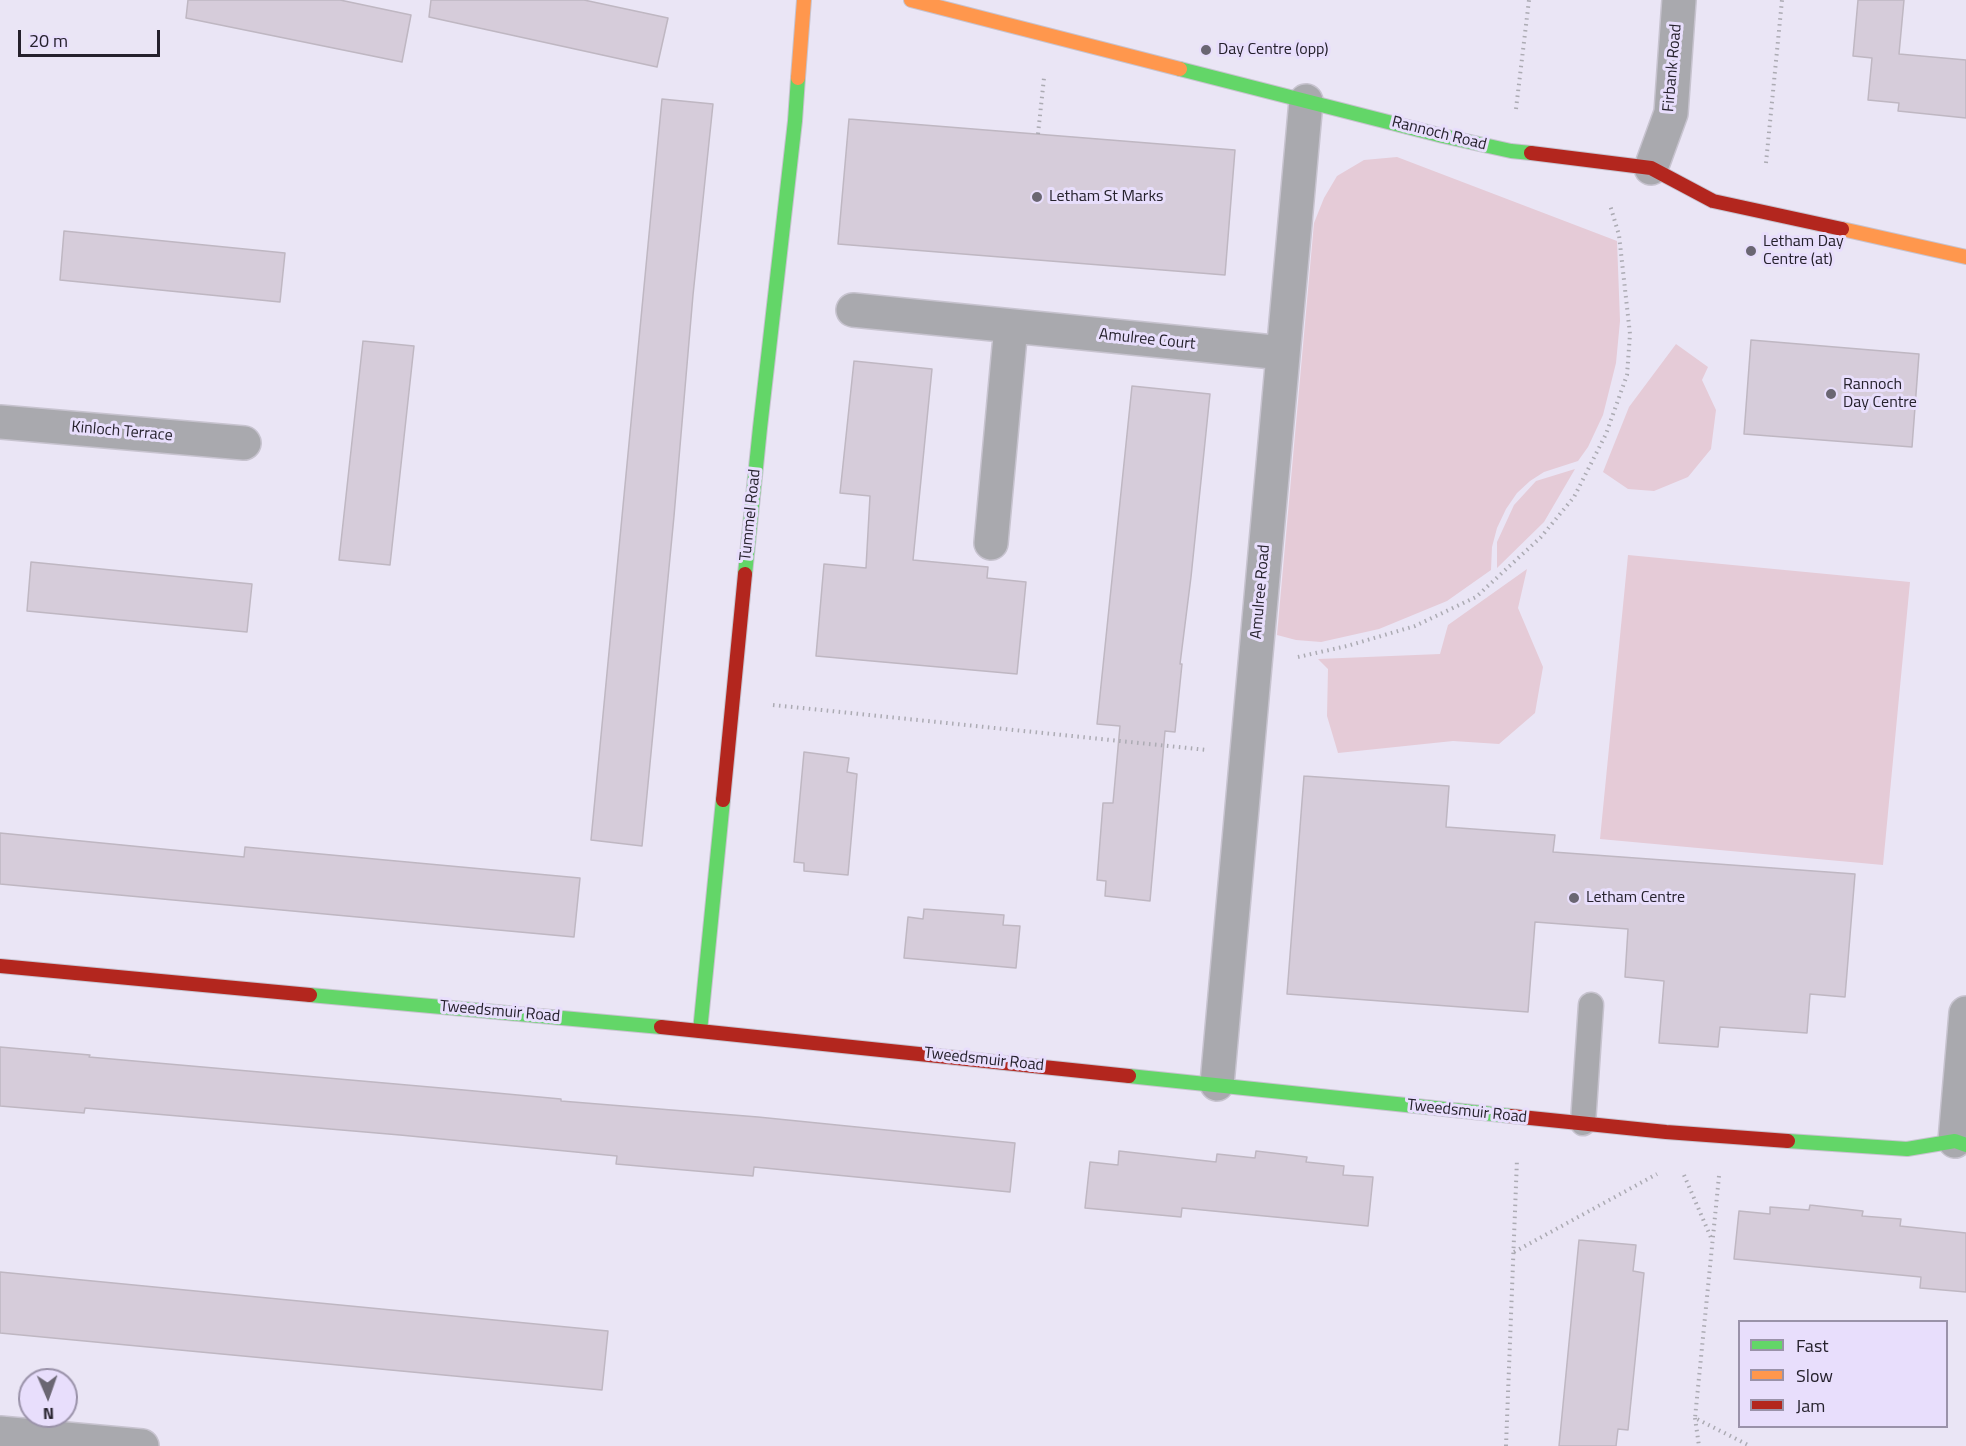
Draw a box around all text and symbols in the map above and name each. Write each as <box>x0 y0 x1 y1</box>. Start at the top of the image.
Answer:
scale bar <box>21 18 164 56</box>
street label: Firbank Road <box>1660 23 1686 113</box>
text: 20 m <box>29 27 68 54</box>
place label: Day Centre (opp) <box>1218 40 1328 60</box>
marker: Day Centre (opp) <box>1199 43 1213 57</box>
street label: Rannoch Road <box>1390 113 1488 155</box>
place label: Letham St Marks <box>1049 187 1163 207</box>
marker: Letham St Marks <box>1030 190 1044 204</box>
place label: Letham Day Centre (at) <box>1763 232 1844 270</box>
marker: Letham Day Centre (at) <box>1744 244 1758 258</box>
street label: Amulree Court <box>1098 325 1196 355</box>
place label: Rannoch Day Centre <box>1843 375 1917 413</box>
marker: Rannoch Day Centre <box>1824 387 1838 401</box>
street label: Kinloch Terrace <box>71 418 173 446</box>
street label: Tummel Road <box>737 468 765 562</box>
street label: Amulree Road <box>1247 544 1275 640</box>
place label: Letham Centre <box>1586 888 1685 908</box>
marker: Letham Centre <box>1567 891 1581 905</box>
street label: Tweedsmuir Road <box>439 997 561 1027</box>
street label: Tweedsmuir Road <box>923 1044 1045 1076</box>
street label: Tweedsmuir Road <box>1406 1096 1528 1128</box>
legend <box>1738 1320 1948 1428</box>
text: Fast <box>1796 1332 1829 1359</box>
text: Slow <box>1796 1362 1833 1389</box>
north arrow <box>18 1368 78 1428</box>
text: Jam <box>1796 1392 1825 1419</box>
text: N <box>43 1402 55 1426</box>

